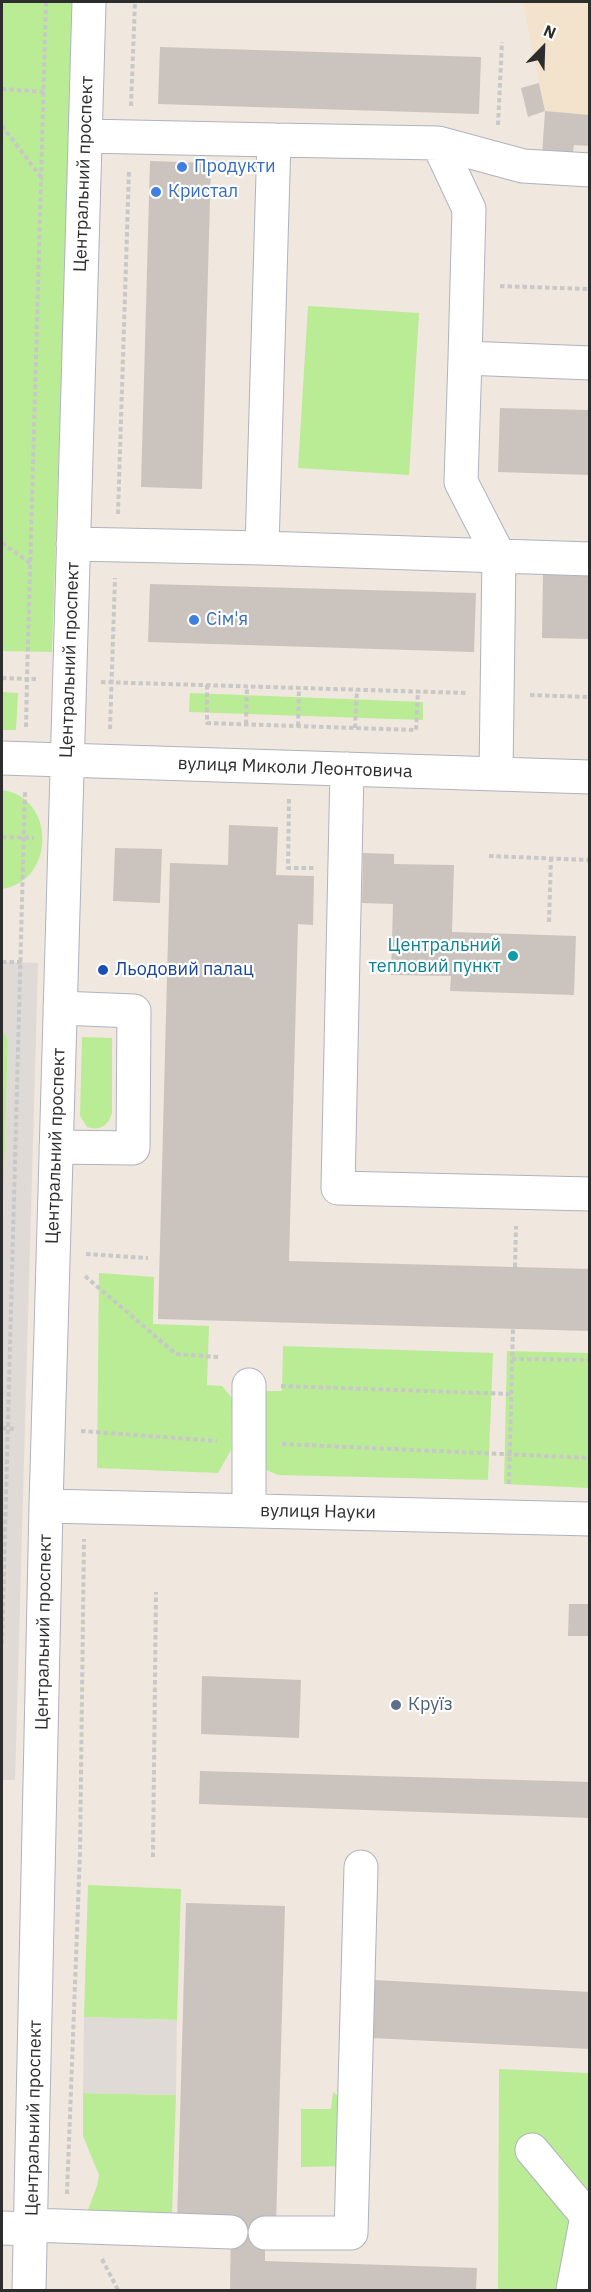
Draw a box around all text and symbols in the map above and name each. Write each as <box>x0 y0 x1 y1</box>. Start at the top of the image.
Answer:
north arrow <box>513 18 573 78</box>
text: N <box>541 20 559 43</box>
street label: Центральний проспект <box>70 76 98 272</box>
place label: Продукти <box>194 156 276 178</box>
marker: Продукти <box>175 160 189 174</box>
place label: Кристал <box>168 181 238 203</box>
marker: Кристал <box>149 185 163 199</box>
street label: Центральний проспект <box>56 562 84 758</box>
place label: Сім'я <box>206 609 248 631</box>
marker: Сім'я <box>187 613 201 627</box>
street label: вулиця Миколи Леонтовича <box>177 753 413 783</box>
place label: Центральний тепловий пункт <box>369 935 501 978</box>
marker: Центральний тепловий пункт <box>506 949 520 963</box>
place label: Льодовий палац <box>115 959 254 981</box>
marker: Льодовий палац <box>96 963 110 977</box>
street label: Центральний проспект <box>42 1048 70 1244</box>
street label: вулиця Науки <box>260 1500 376 1524</box>
street label: Центральний проспект <box>31 1534 57 1730</box>
place label: Круїз <box>408 1694 453 1716</box>
marker: Круїз <box>389 1698 403 1712</box>
street label: Центральний проспект <box>21 2020 47 2216</box>

